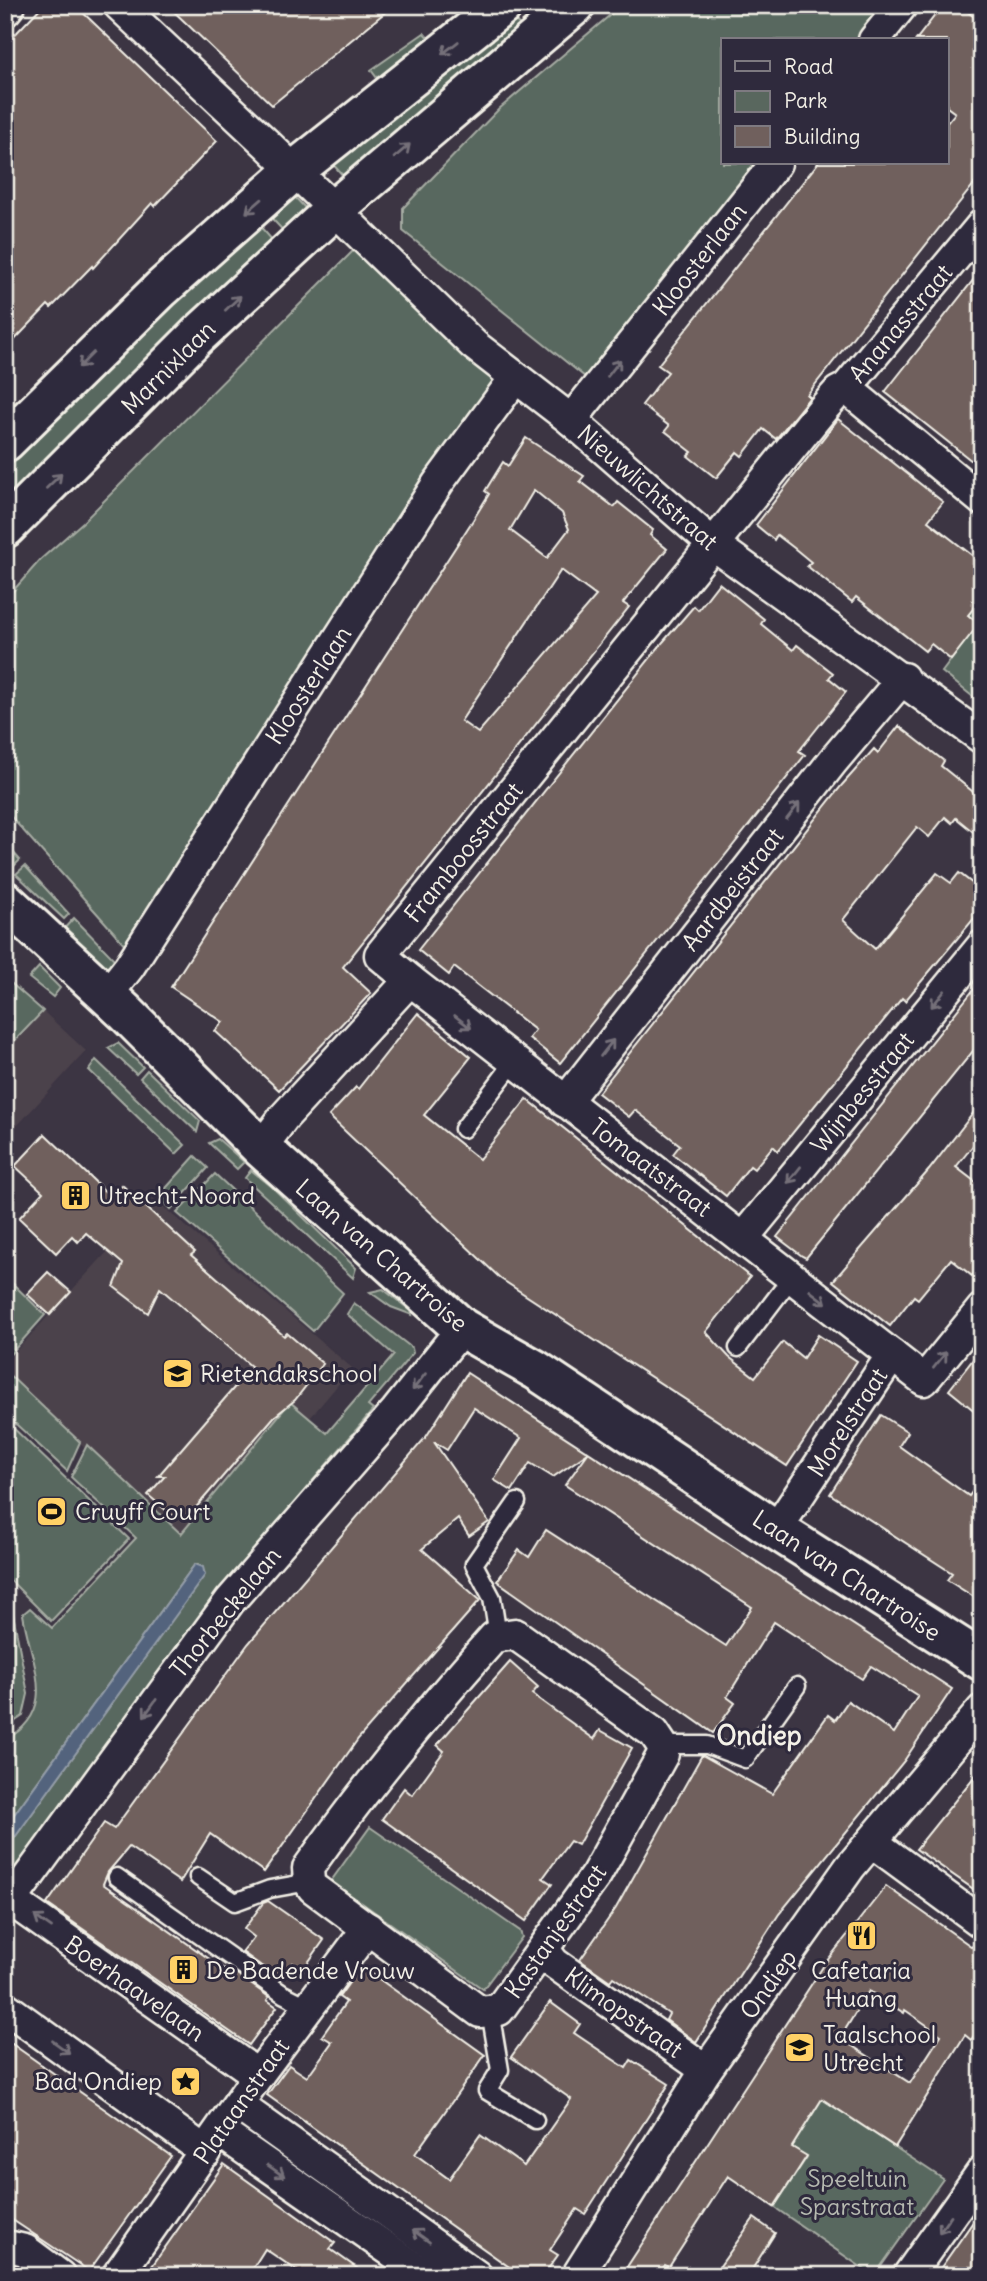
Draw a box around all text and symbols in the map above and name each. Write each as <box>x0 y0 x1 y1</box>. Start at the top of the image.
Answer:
legend <box>721 38 948 164</box>
one-way arrow <box>441 40 459 55</box>
text: Road <box>784 53 833 80</box>
text: Park <box>784 87 827 114</box>
text: Building <box>784 123 860 150</box>
one-way arrow <box>393 144 411 159</box>
street label: Kloosterlaan <box>646 196 753 322</box>
one-way arrow <box>245 198 263 214</box>
street label: Ananasstraat <box>842 258 958 388</box>
one-way arrow <box>224 295 242 311</box>
street label: Marnixlaan <box>115 314 221 420</box>
one-way arrow <box>78 351 95 368</box>
one-way arrow <box>606 359 622 377</box>
street label: Nieuwlichtstraat <box>572 418 724 556</box>
one-way arrow <box>46 472 63 489</box>
street label: Kloosterlaan <box>259 620 357 750</box>
street label: Framboosstraat <box>397 776 529 928</box>
one-way arrow <box>786 803 801 821</box>
street label: Aardbeistraat <box>675 821 789 957</box>
one-way arrow <box>931 990 947 1008</box>
one-way arrow <box>454 1015 472 1030</box>
street label: Wijnbesstraat <box>804 1025 920 1159</box>
one-way arrow <box>600 1039 615 1058</box>
street label: Tomaatstraat <box>584 1111 718 1223</box>
one-way arrow <box>786 1165 802 1183</box>
street label: Laan van Chartroise <box>290 1172 474 1338</box>
building icon: Utrecht-Noord <box>58 1178 92 1212</box>
place label: Utrecht-Noord <box>98 1180 255 1210</box>
one-way arrow <box>808 1289 826 1304</box>
one-way arrow <box>932 1352 948 1370</box>
school or university icon: Rietendakschool <box>160 1356 194 1390</box>
place label: Rietendakschool <box>200 1358 378 1388</box>
street label: Morelstraat <box>801 1362 893 1482</box>
one-way arrow <box>412 1372 427 1390</box>
sports icon: Cruyff Court <box>35 1494 69 1528</box>
place label: Cruyff Court <box>75 1496 210 1526</box>
street label: Laan van Chartroise <box>747 1503 947 1647</box>
street label: Thorbeckelaan <box>163 1540 287 1683</box>
one-way arrow <box>143 1698 157 1717</box>
district label: Ondiep <box>716 1719 802 1752</box>
street label: Kastanjestraat <box>498 1858 612 2004</box>
one-way arrow <box>34 1915 53 1930</box>
restaurant icon: Cafetaria Huang <box>844 1919 878 1953</box>
street label: Boerhaavelaan <box>59 1929 211 2047</box>
street label: Ondiep <box>733 1943 803 2025</box>
building icon: De Badende Vrouw <box>166 1953 200 1987</box>
place label: De Badende Vrouw <box>206 1955 415 1985</box>
place label: Cafetaria Huang <box>811 1955 911 2013</box>
street label: Klimopstraat <box>559 1960 689 2064</box>
place label: Taalschool Utrecht <box>823 2019 936 2077</box>
school or university icon: Taalschool Utrecht <box>783 2031 817 2065</box>
street label: Plataanstraat <box>187 2032 295 2170</box>
one-way arrow <box>51 2039 70 2054</box>
place icon: Bad Ondiep <box>168 2064 202 2098</box>
place label: Bad Ondiep <box>34 2066 162 2096</box>
park label: Speeltuin Sparstraat <box>800 2163 914 2221</box>
one-way arrow <box>266 2164 285 2178</box>
one-way arrow <box>938 2214 952 2233</box>
one-way arrow <box>412 2229 431 2243</box>

